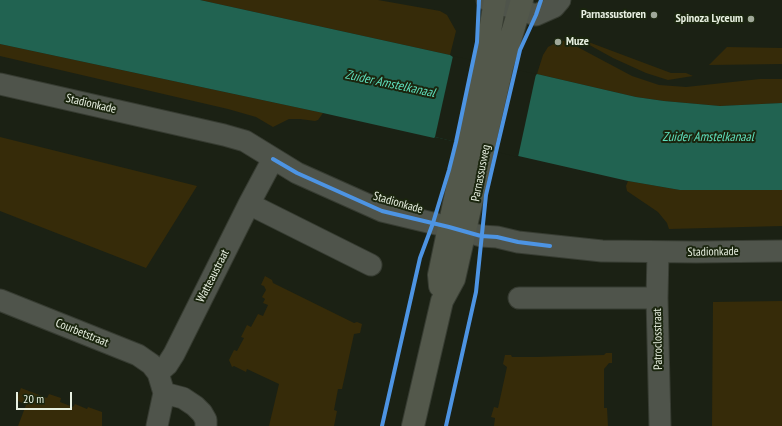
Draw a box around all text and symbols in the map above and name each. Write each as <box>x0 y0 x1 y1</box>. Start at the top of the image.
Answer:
place label: Parnassustoren <box>581 8 646 22</box>
marker: Parnassustoren <box>649 10 659 20</box>
place label: Spinoza Lyceum <box>676 12 743 26</box>
marker: Spinoza Lyceum <box>746 14 756 24</box>
place label: Muze <box>566 35 589 49</box>
marker: Muze <box>553 37 563 47</box>
water label: Zuider Amstelkanaal <box>344 67 436 101</box>
street label: Stadionkade <box>64 91 118 117</box>
water label: Zuider Amstelkanaal <box>662 129 754 145</box>
street label: Parnassusweg <box>468 143 494 203</box>
street label: Stadionkade <box>371 189 425 217</box>
street label: Stadionkade <box>687 244 739 260</box>
street label: Watteaustraat <box>194 247 232 305</box>
street label: Patroclosstraat <box>650 308 666 370</box>
street label: Courbetstraat <box>53 316 111 350</box>
scale bar <box>18 384 74 410</box>
text: 20 m <box>23 391 44 406</box>

